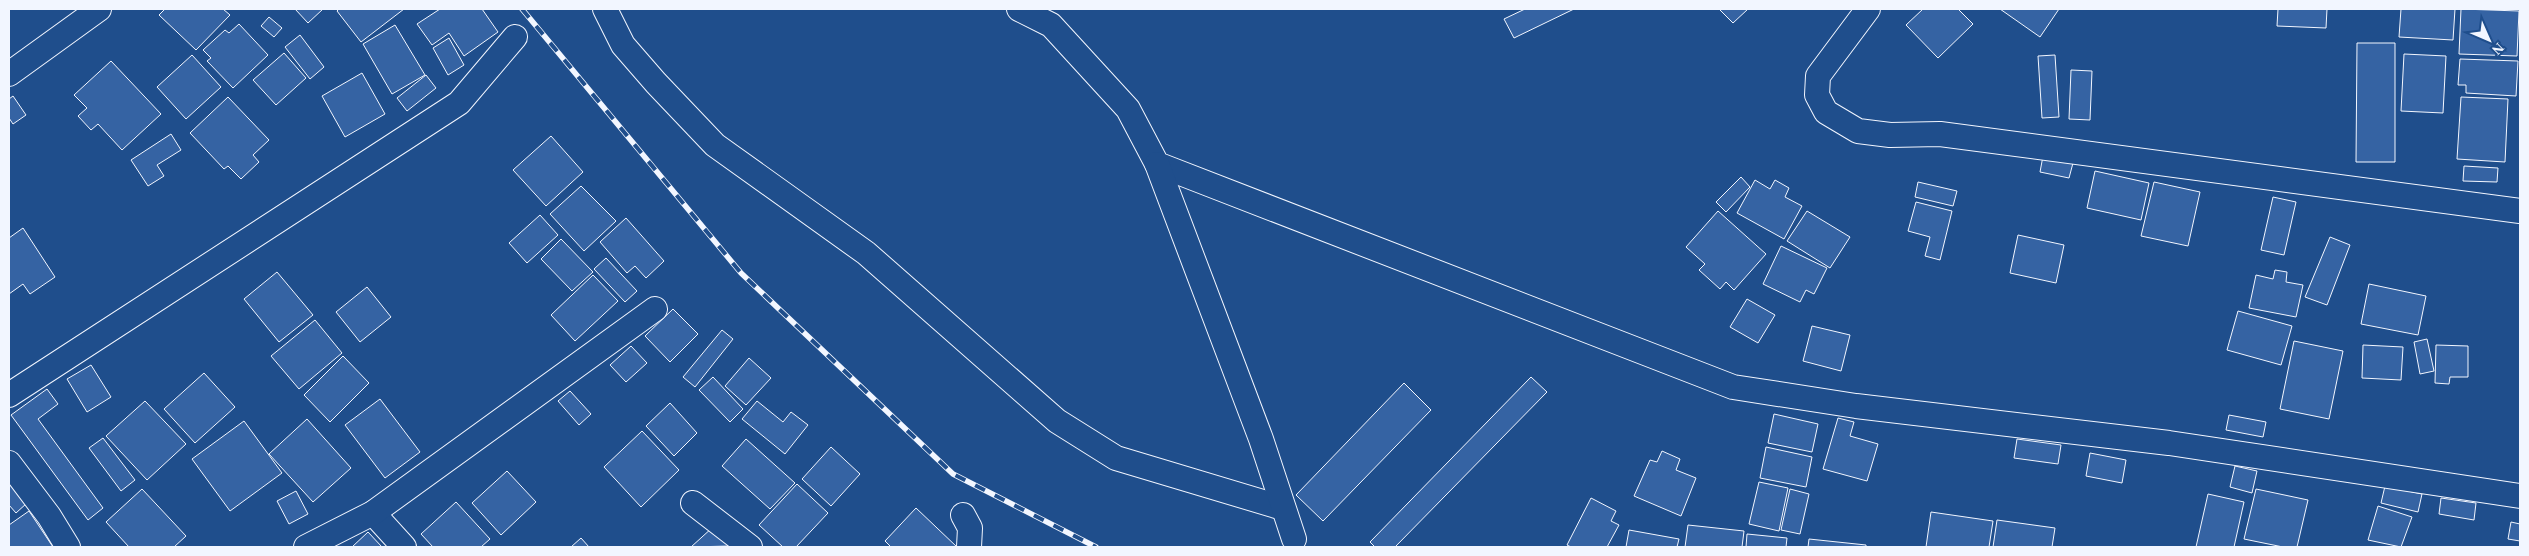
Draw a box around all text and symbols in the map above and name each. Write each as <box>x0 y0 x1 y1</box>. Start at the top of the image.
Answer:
north arrow <box>2464 15 2514 65</box>
text: N <box>2489 40 2507 58</box>

